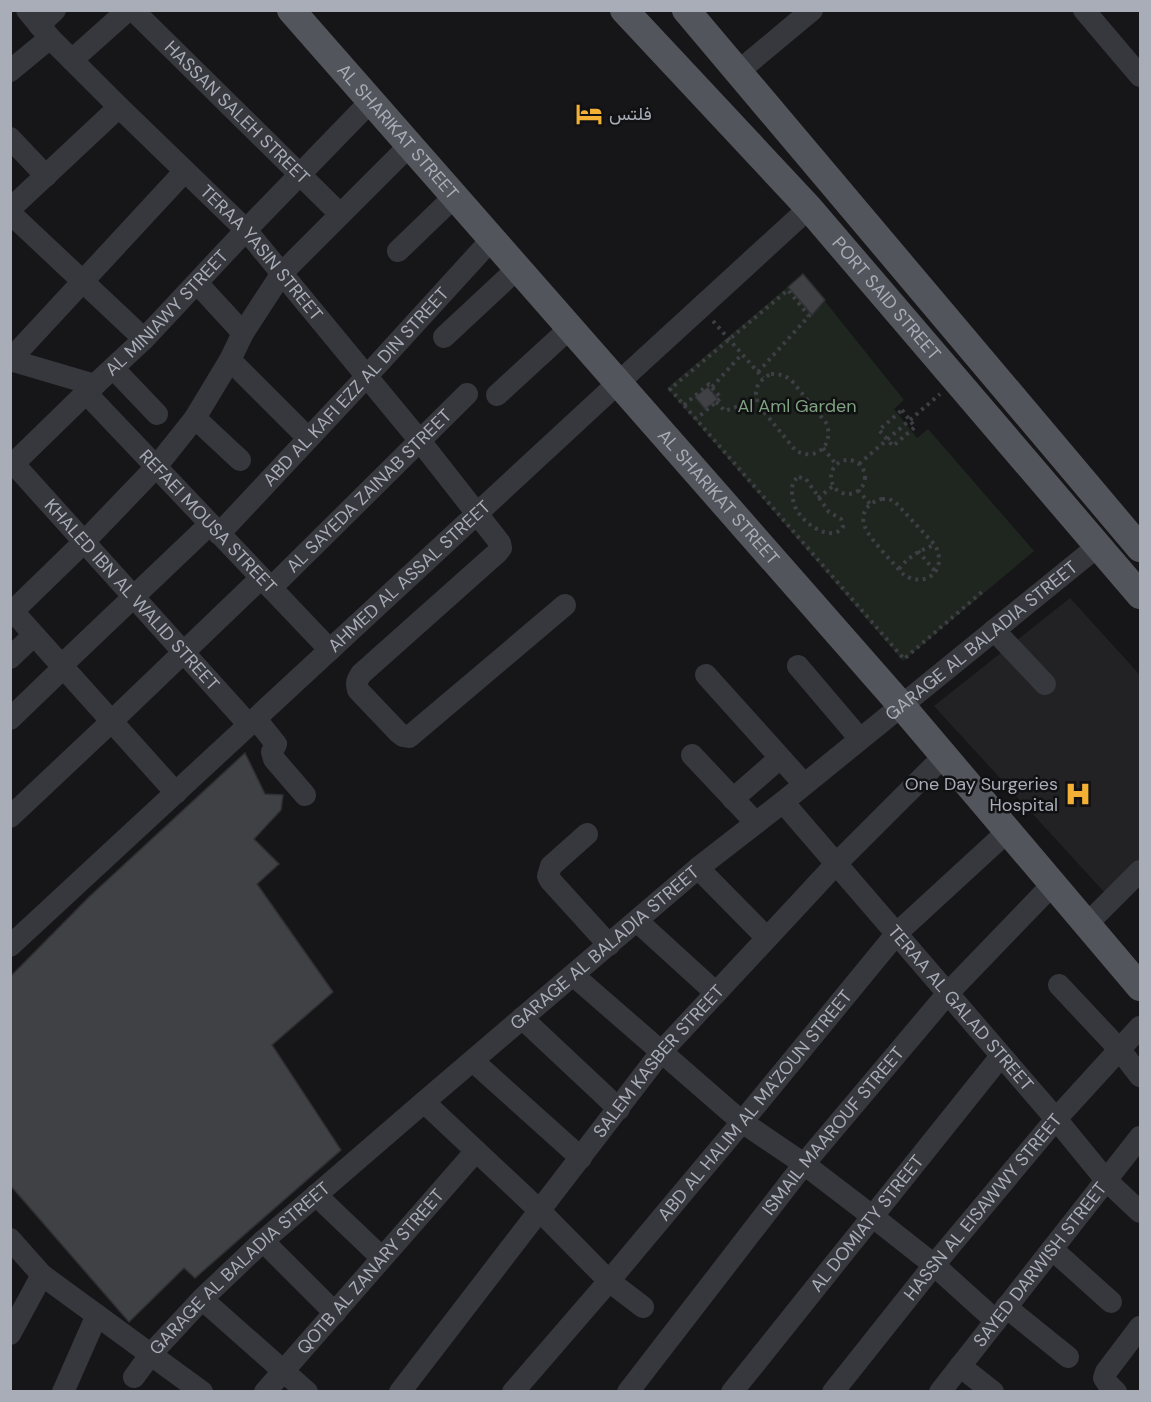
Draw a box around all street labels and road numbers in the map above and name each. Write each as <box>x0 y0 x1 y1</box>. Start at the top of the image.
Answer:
street label: HASSAN SALEH STREET <box>159 36 315 189</box>
street label: AL SHARIKAT STREET <box>332 59 464 205</box>
street label: TERAA YASIN STREET <box>195 180 328 326</box>
street label: PORT SAID STREET <box>827 232 946 365</box>
street label: AL MINIAWY STREET <box>100 244 234 381</box>
street label: ABD AL KAFI EZZ AL DIN STREET <box>258 282 454 492</box>
street label: AL SAYEDA ZAINAB STREET <box>281 404 457 578</box>
street label: AL SHARIKAT STREET <box>652 424 785 570</box>
street label: REFAEI MOUSA STREET <box>134 444 282 598</box>
street label: KHALED IBN AL WALID STREET <box>39 494 225 696</box>
street label: AHMED AL ASSAL STREET <box>323 495 496 658</box>
street label: GARAGE AL BALADIA STREET <box>880 555 1083 726</box>
street label: GARAGE AL BALADIA STREET <box>505 860 704 1035</box>
street label: TERAA AL GALAD STREET <box>882 920 1039 1096</box>
street label: SALEM KASBER STREET <box>588 980 730 1143</box>
street label: ABD AL HALIM AL MA'ZOUN STREET <box>652 985 857 1226</box>
street label: ISMAIL MAAROUF STREET <box>757 1042 910 1220</box>
street label: HASSN AL EISAWWY STREET <box>898 1109 1067 1305</box>
street label: AL DOMIATY STREET <box>805 1150 929 1297</box>
street label: GARAGE AL BALADIA STREET <box>144 1176 335 1360</box>
street label: SAYED DARWISH STREET <box>968 1177 1112 1352</box>
street label: QOTB AL ZANARY STREET <box>291 1184 449 1359</box>

